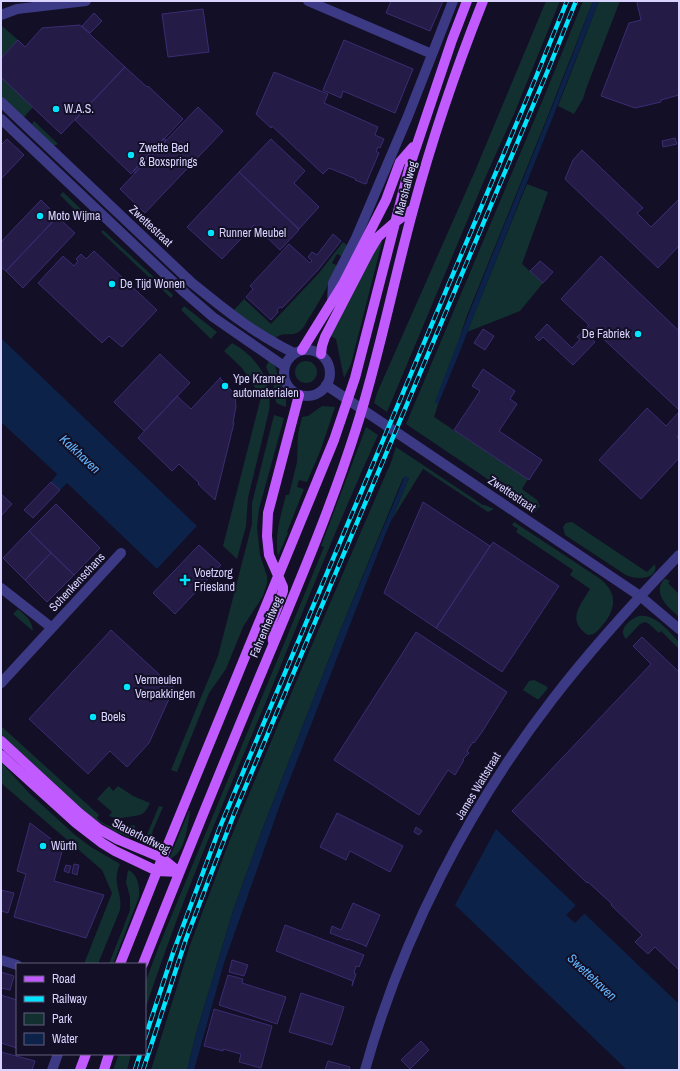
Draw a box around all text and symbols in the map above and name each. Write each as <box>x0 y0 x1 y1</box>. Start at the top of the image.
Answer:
place label: W.A.S. <box>64 101 94 117</box>
marker: W.A.S. <box>51 104 61 114</box>
place label: Zwette Bed & Boxsprings <box>139 140 198 170</box>
marker: Zwette Bed & Boxsprings <box>126 150 136 160</box>
street label: Marshallweg <box>391 159 421 217</box>
street label: Zwettestraat <box>126 202 176 250</box>
place label: Moto Wijma <box>48 208 101 224</box>
marker: Moto Wijma <box>35 211 45 221</box>
place label: Runner Meubel <box>219 225 286 241</box>
marker: Runner Meubel <box>206 228 216 238</box>
place label: De Tijd Wonen <box>120 276 185 292</box>
marker: De Tijd Wonen <box>107 279 117 289</box>
place label: De Fabriek <box>582 326 630 342</box>
marker: De Fabriek <box>633 329 643 339</box>
place label: Ype Kramer automaterialen <box>233 371 299 401</box>
marker: Ype Kramer automaterialen <box>220 381 230 391</box>
water label: Kalkhaven <box>56 431 104 477</box>
street label: Zwettestraat <box>485 472 539 516</box>
street label: Schenkenschans <box>46 549 108 615</box>
place label: Voetzorg Friesland <box>194 565 235 595</box>
marker: Voetzorg Friesland <box>179 574 191 586</box>
street label: Fahrenheitweg <box>246 593 286 660</box>
place label: Vermeulen Verpakkingen <box>135 672 195 702</box>
marker: Vermeulen Verpakkingen <box>122 682 132 692</box>
place label: Boels <box>101 709 126 725</box>
marker: Boels <box>88 712 98 722</box>
street label: James Wattstraat <box>452 749 505 823</box>
street label: Slauerhoffweg <box>109 815 173 858</box>
place label: Würth <box>51 838 77 854</box>
marker: Würth <box>38 841 48 851</box>
water label: Swettehaven <box>564 950 620 1004</box>
legend <box>16 963 146 1055</box>
text: Road <box>52 971 76 987</box>
text: Railway <box>52 991 87 1007</box>
text: Park <box>52 1011 72 1027</box>
text: Water <box>52 1031 79 1047</box>

